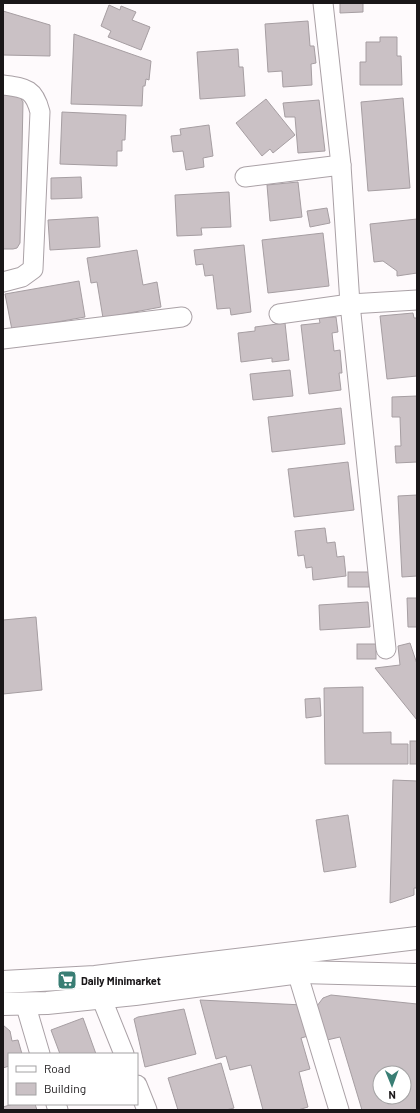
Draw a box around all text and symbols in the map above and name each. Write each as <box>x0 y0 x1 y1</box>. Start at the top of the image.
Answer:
supermarket icon: Daily Minimarket <box>56 969 78 991</box>
place label: Daily Minimarket <box>81 974 161 987</box>
legend <box>8 1053 138 1105</box>
text: Road <box>44 1061 71 1075</box>
north arrow <box>372 1065 412 1105</box>
text: Building <box>44 1081 86 1095</box>
text: N <box>388 1089 396 1102</box>

